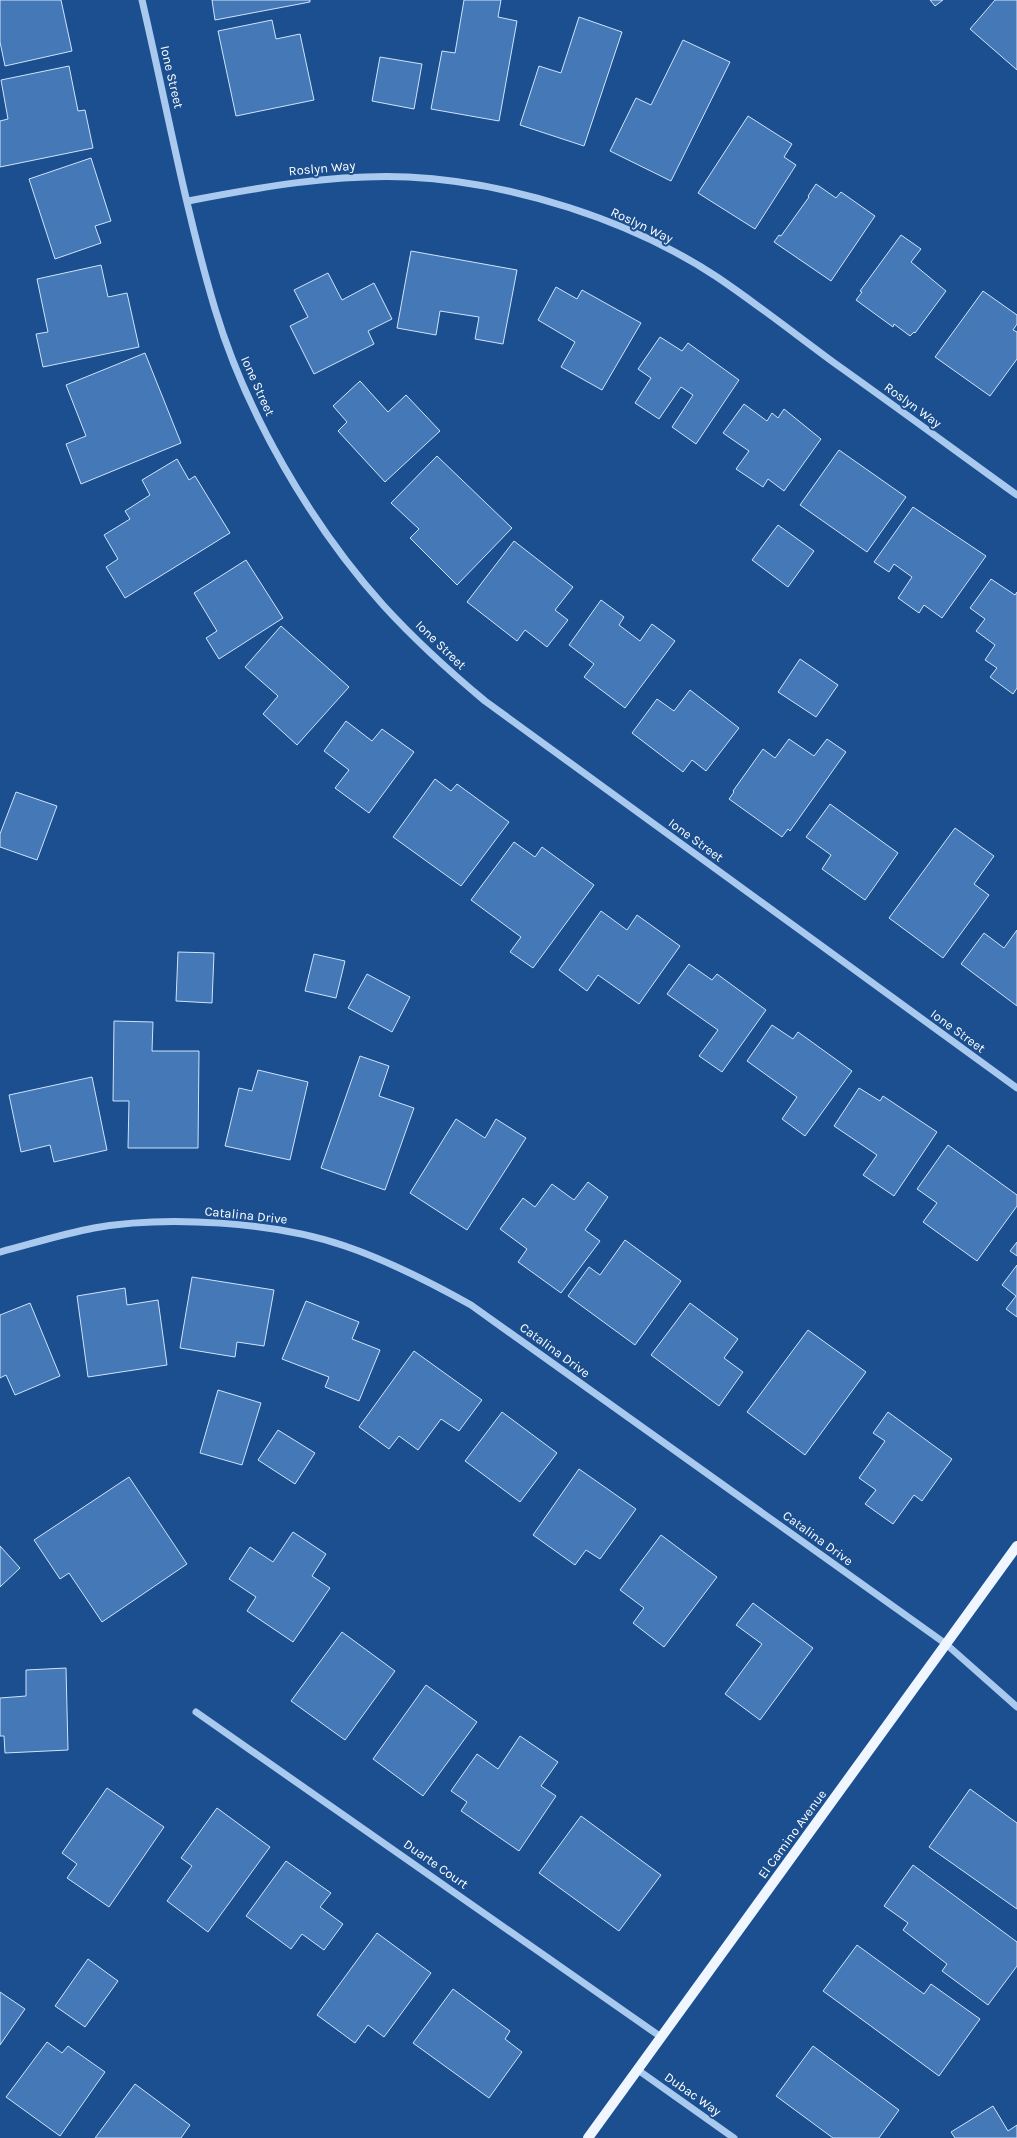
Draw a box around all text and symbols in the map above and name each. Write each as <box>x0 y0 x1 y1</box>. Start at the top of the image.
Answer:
street label: Ione Street <box>157 44 187 110</box>
street label: Roslyn Way <box>288 158 356 178</box>
street label: Roslyn Way <box>608 204 676 246</box>
street label: Ione Street <box>238 354 278 418</box>
street label: Roslyn Way <box>882 379 944 431</box>
street label: Ione Street <box>413 617 469 673</box>
street label: Ione Street <box>666 815 726 865</box>
street label: Ione Street <box>928 1006 988 1056</box>
street label: Catalina Drive <box>204 1203 288 1227</box>
street label: Catalina Drive <box>517 1319 593 1381</box>
street label: Catalina Drive <box>780 1507 856 1569</box>
street label: El Camino Avenue <box>755 1786 829 1881</box>
street label: Duarte Court <box>401 1836 471 1892</box>
street label: Dubac Way <box>662 2069 724 2119</box>

